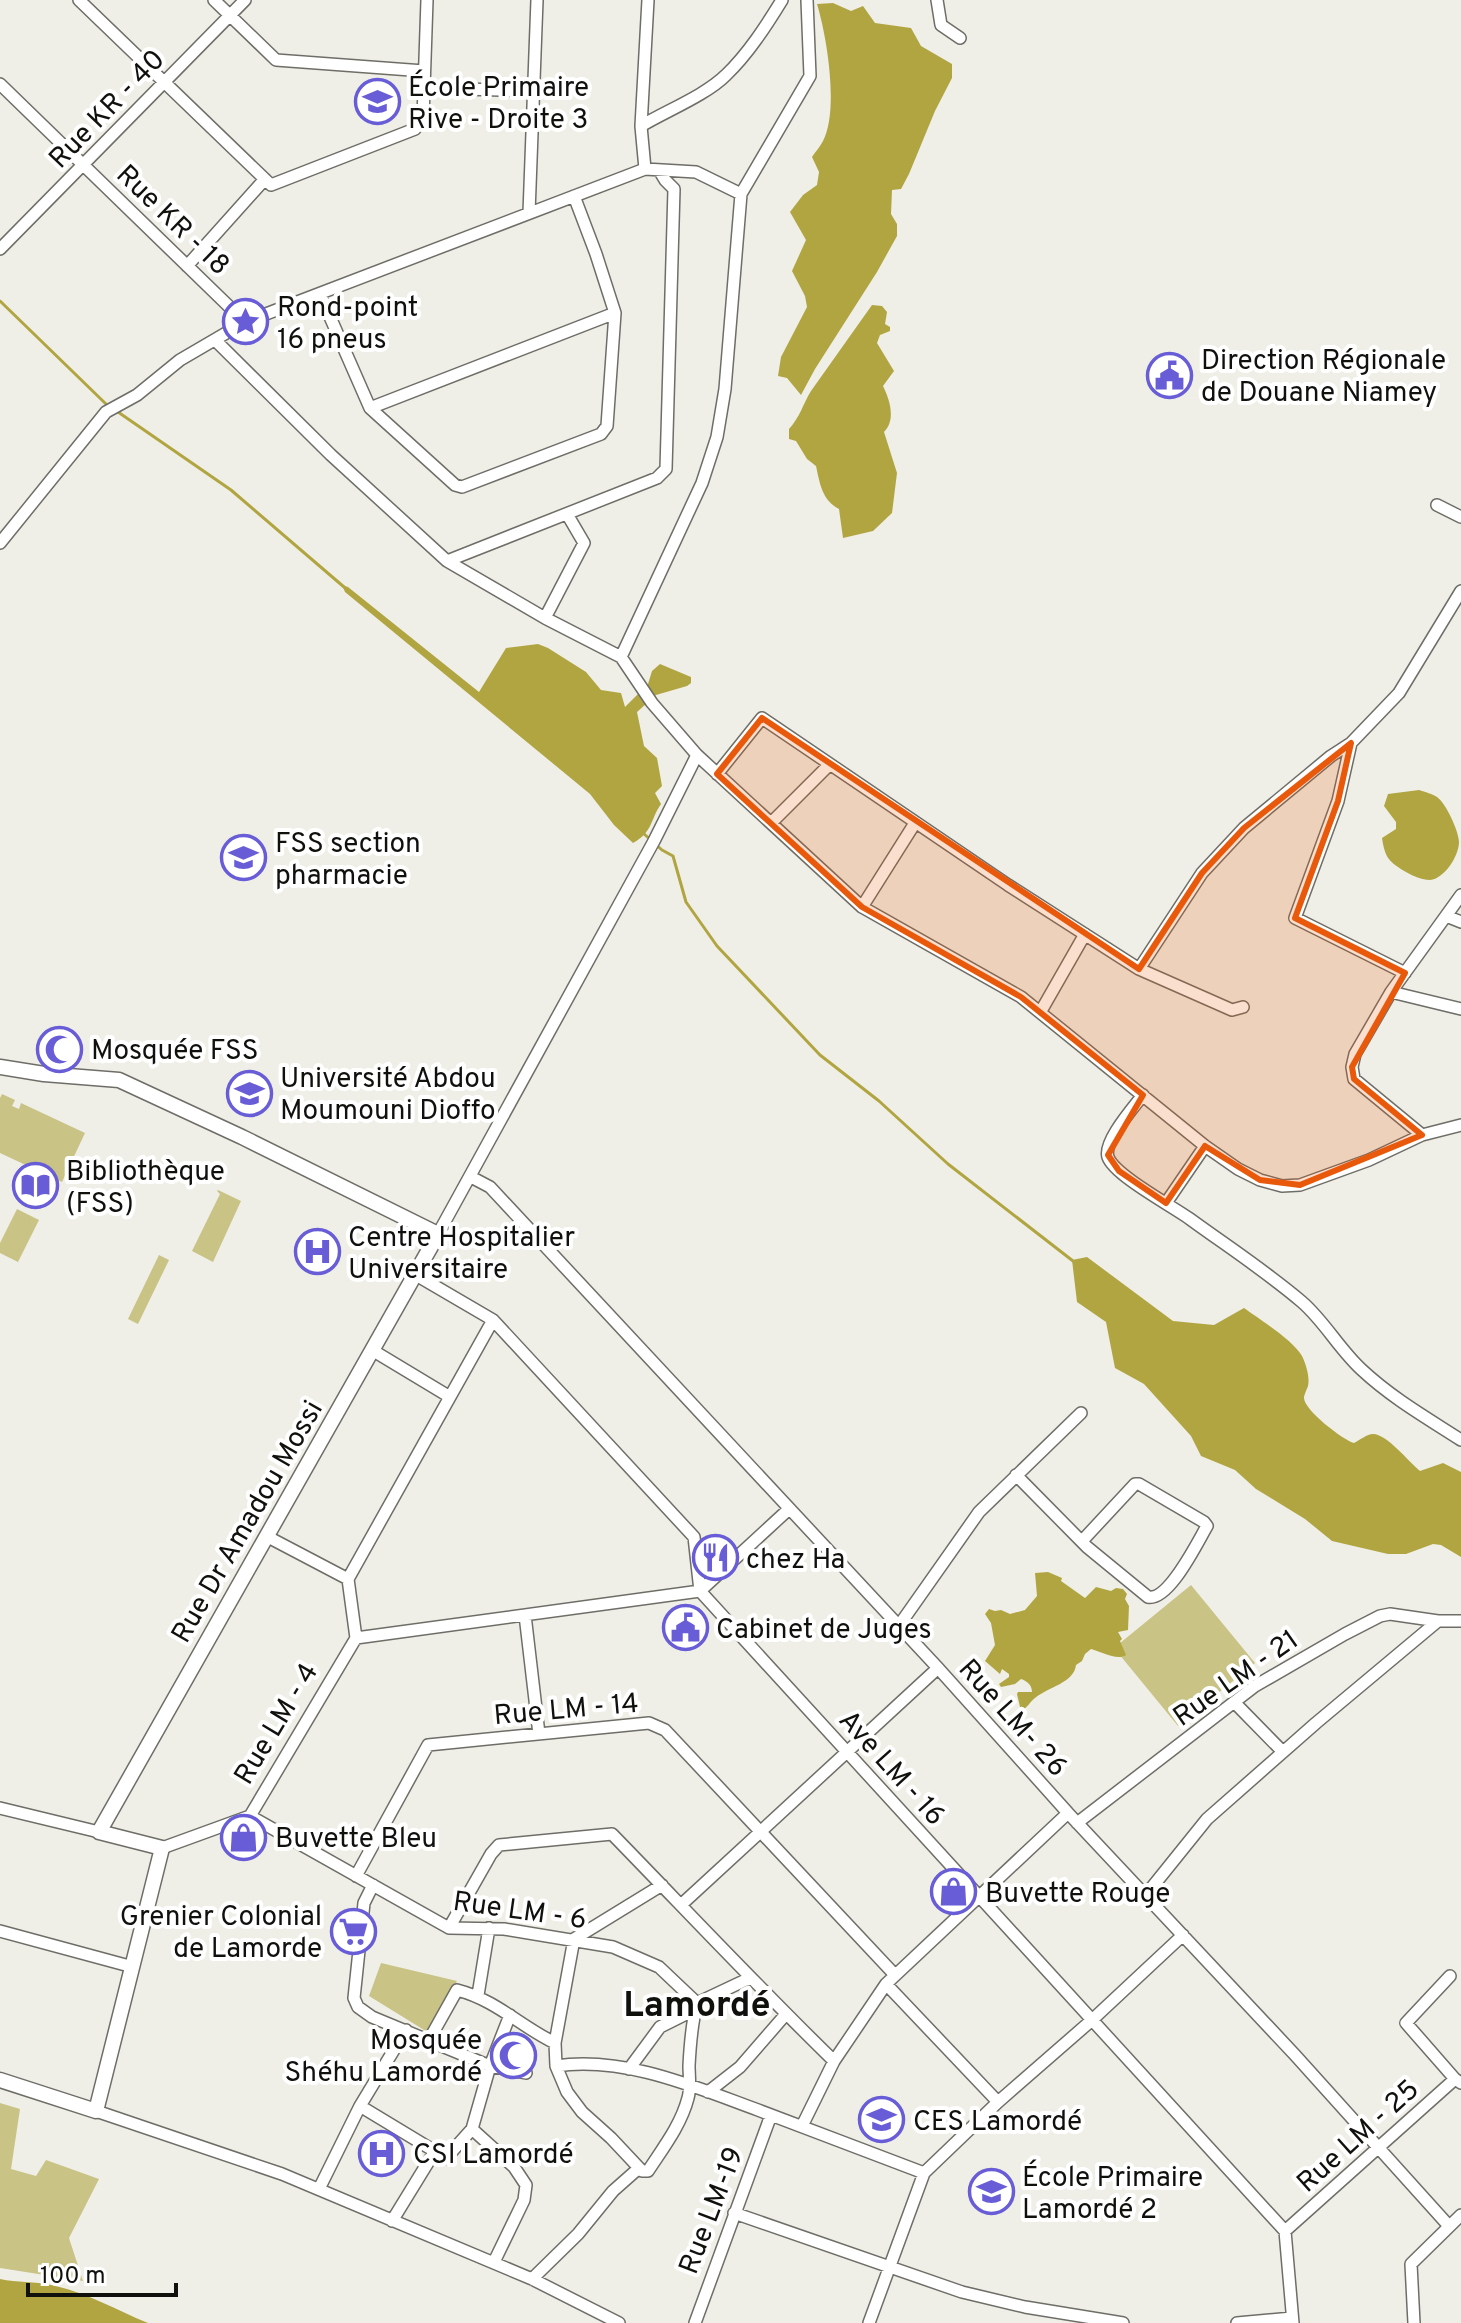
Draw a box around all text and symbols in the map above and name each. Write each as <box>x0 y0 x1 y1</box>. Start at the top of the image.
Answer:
street label: Rue KR - 40 <box>42 43 174 177</box>
place label: École Primaire Rive - Droite 3 <box>408 69 589 139</box>
school or university icon: École Primaire Rive - Droite 3 <box>353 78 401 126</box>
street label: Rue KR - 18 <box>107 158 236 284</box>
place label: Rond-point 16 pneus <box>277 291 418 359</box>
place icon: Rond-point 16 pneus <box>222 298 270 346</box>
place label: Direction Régionale de Douane Niamey <box>1201 344 1446 412</box>
public building icon: Direction Régionale de Douane Niamey <box>1146 351 1194 399</box>
place label: FSS section pharmacie <box>275 827 421 895</box>
school or university icon: FSS section pharmacie <box>220 834 268 882</box>
mosque icon: Mosquée FSS <box>36 1025 84 1073</box>
place label: Mosquée FSS <box>91 1034 259 1070</box>
place label: Université Abdou Moumouni Dioffo <box>280 1062 496 1130</box>
school or university icon: Université Abdou Moumouni Dioffo <box>225 1069 273 1117</box>
place label: Bibliothèque (FSS) <box>66 1155 225 1223</box>
library icon: Bibliothèque (FSS) <box>11 1162 59 1210</box>
place label: Centre Hospitalier Universitaire <box>348 1221 575 1289</box>
hospital icon: Centre Hospitalier Universitaire <box>293 1228 341 1276</box>
street label: Rue Dr Amadou Mossi <box>164 1395 333 1650</box>
restaurant icon: chez Ha <box>691 1534 739 1582</box>
place label: chez Ha <box>746 1543 845 1579</box>
public building icon: Cabinet de Juges <box>661 1604 709 1652</box>
place label: Cabinet de Juges <box>716 1613 932 1649</box>
street label: Rue LM - 21 <box>1167 1623 1307 1736</box>
street label: Rue LM- 26 <box>949 1653 1074 1785</box>
street label: Rue LM - 4 <box>227 1657 328 1792</box>
street label: Rue LM - 14 <box>492 1687 640 1735</box>
street label: Ave LM - 16 <box>830 1704 952 1834</box>
shop icon: Buvette Bleu <box>220 1813 268 1861</box>
place label: Buvette Bleu <box>275 1822 437 1858</box>
shop icon: Buvette Rouge <box>930 1868 978 1916</box>
place label: Buvette Rouge <box>985 1877 1170 1913</box>
street label: Rue LM - 6 <box>450 1885 589 1939</box>
place label: Grenier Colonial de Lamorde <box>120 1900 322 1968</box>
supermarket icon: Grenier Colonial de Lamorde <box>329 1907 377 1955</box>
district label: Lamordé <box>623 1984 771 2030</box>
place label: Mosquée Shéhu Lamordé <box>285 2024 482 2092</box>
mosque icon: Mosquée Shéhu Lamordé <box>489 2031 537 2079</box>
street label: Rue LM - 25 <box>1290 2073 1428 2202</box>
school or university icon: CES Lamordé <box>858 2096 906 2144</box>
place label: CES Lamordé <box>913 2105 1082 2141</box>
hospital icon: CSI Lamordé <box>358 2129 406 2177</box>
place label: CSI Lamordé <box>413 2138 574 2174</box>
street label: Rue LM-19 <box>672 2142 753 2280</box>
place label: École Primaire Lamordé 2 <box>1022 2159 1203 2229</box>
school or university icon: École Primaire Lamordé 2 <box>967 2168 1015 2216</box>
scale bar <box>28 2247 176 2297</box>
text: 100 m <box>40 2262 106 2292</box>

